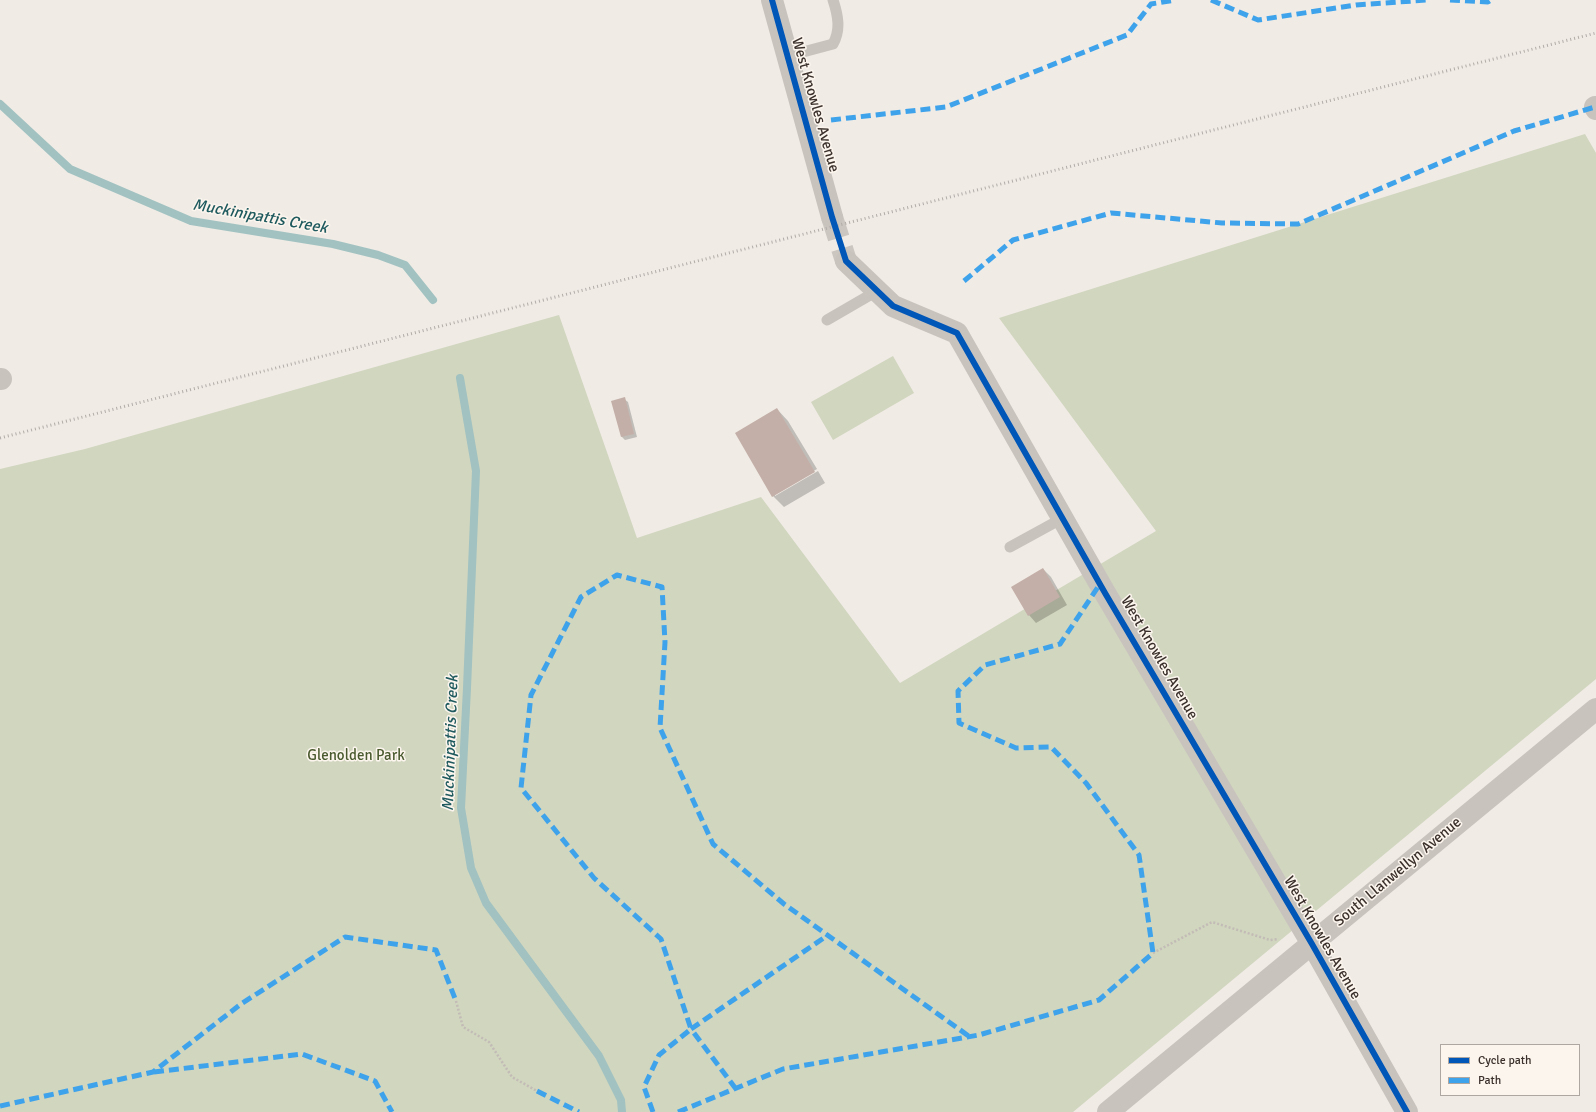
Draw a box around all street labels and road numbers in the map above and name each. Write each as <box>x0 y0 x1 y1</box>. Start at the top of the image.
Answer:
street label: West Knowles Avenue <box>787 36 843 174</box>
street label: West Knowles Avenue <box>1116 593 1202 723</box>
street label: South Llanwellyn Avenue <box>1331 813 1465 931</box>
street label: West Knowles Avenue <box>1279 873 1365 1003</box>

